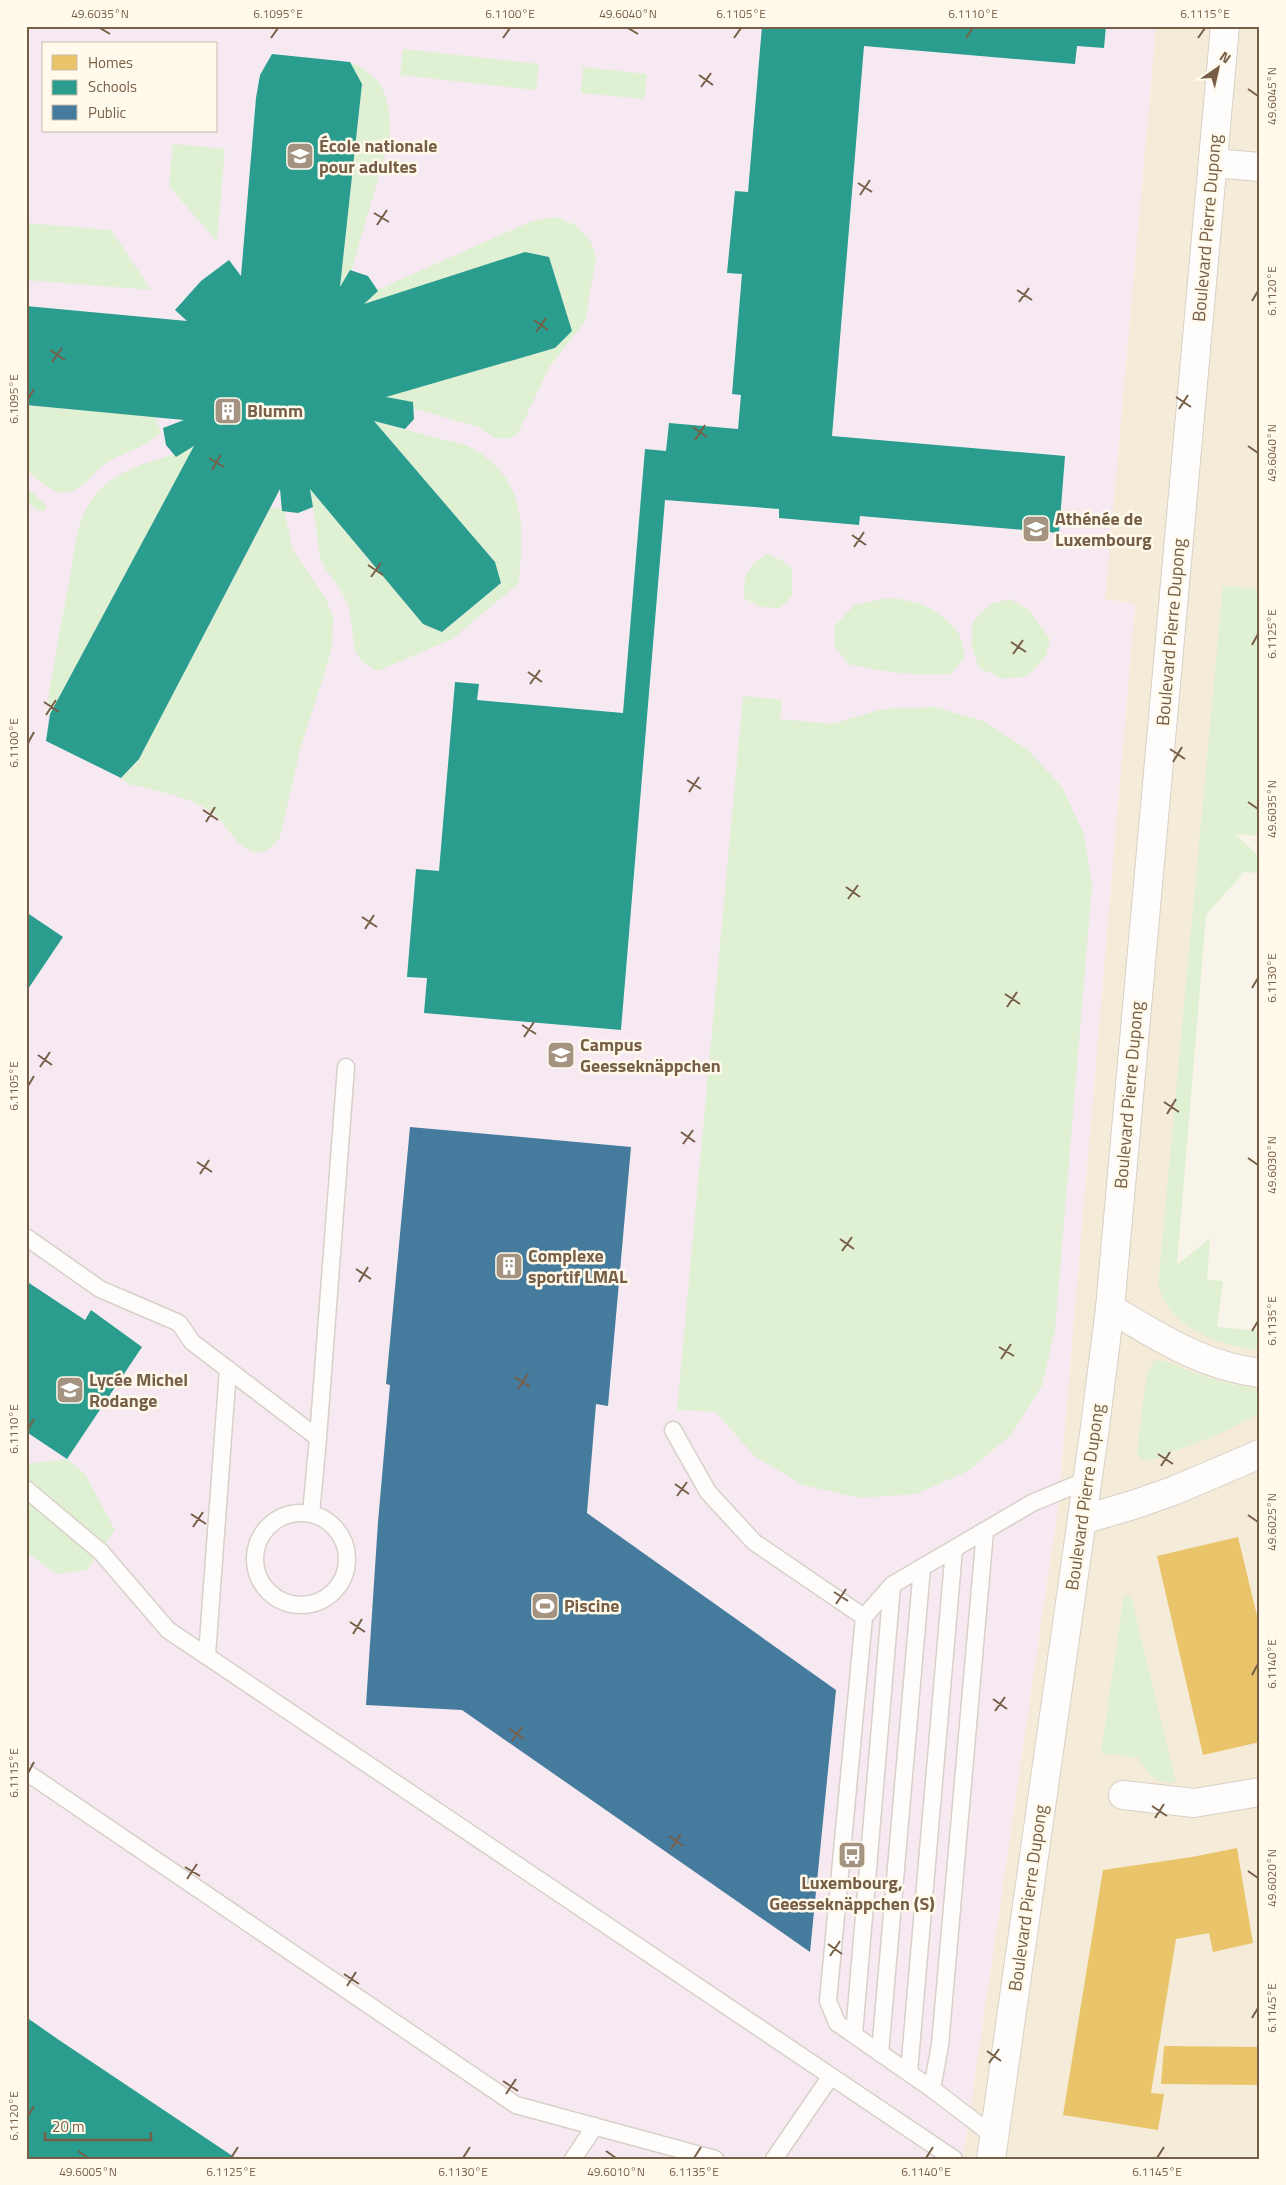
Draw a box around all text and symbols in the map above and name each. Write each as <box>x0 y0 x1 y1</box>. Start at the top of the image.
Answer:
text: 49.6035°N <box>71 4 129 23</box>
text: 6.1095°E <box>253 4 303 23</box>
text: 6.1100°E <box>485 4 535 23</box>
text: 49.6040°N <box>599 4 657 23</box>
text: 6.1105°E <box>716 4 766 23</box>
text: 6.1110°E <box>948 4 998 23</box>
text: 6.1115°E <box>1180 4 1230 23</box>
legend <box>42 42 218 132</box>
north arrow <box>1194 42 1244 92</box>
text: N <box>1216 45 1235 68</box>
text: Homes <box>88 51 133 74</box>
text: 49.6045°N <box>1262 67 1281 125</box>
text: Schools <box>88 75 137 98</box>
text: Public <box>88 101 126 124</box>
place label: École nationale pour adultes <box>319 132 438 180</box>
street label: Boulevard Pierre Dupong <box>1185 133 1228 323</box>
school or university icon: École nationale pour adultes <box>285 141 315 171</box>
text: 6.1120°E <box>1262 266 1281 316</box>
text: 6.1095°E <box>4 374 23 424</box>
building icon: Blumm <box>213 396 243 426</box>
place label: Blumm <box>247 397 303 424</box>
text: 49.6040°N <box>1262 424 1281 482</box>
place label: Athénée de Luxembourg <box>1055 505 1152 553</box>
school or university icon: Athénée de Luxembourg <box>1021 514 1051 544</box>
street label: Boulevard Pierre Dupong <box>1149 537 1192 727</box>
text: 6.1125°E <box>1262 609 1281 659</box>
text: 6.1100°E <box>4 718 23 768</box>
text: 49.6035°N <box>1262 780 1281 838</box>
text: 6.1130°E <box>1262 953 1281 1003</box>
street label: Boulevard Pierre Dupong <box>1107 1000 1150 1190</box>
place label: Campus Geesseknäppchen <box>580 1031 721 1079</box>
school or university icon: Campus Geesseknäppchen <box>546 1040 576 1070</box>
text: 6.1105°E <box>4 1061 23 1111</box>
text: 49.6030°N <box>1262 1136 1281 1194</box>
place label: Complexe sportif LMAL <box>528 1242 628 1290</box>
building icon: Complexe sportif LMAL <box>494 1251 524 1281</box>
text: 6.1135°E <box>1262 1296 1281 1346</box>
place label: Lycée Michel Rodange <box>89 1366 188 1414</box>
school or university icon: Lycée Michel Rodange <box>55 1375 85 1405</box>
street label: Boulevard Pierre Dupong <box>1058 1402 1111 1592</box>
text: 6.1110°E <box>4 1404 23 1454</box>
text: 49.6025°N <box>1262 1493 1281 1551</box>
sports icon: Piscine <box>530 1591 560 1621</box>
place label: Piscine <box>564 1592 620 1619</box>
text: 6.1140°E <box>1262 1639 1281 1689</box>
text: 6.1115°E <box>4 1748 23 1798</box>
street label: Boulevard Pierre Dupong <box>1001 1803 1054 1993</box>
bus stop icon: Luxembourg, Geesseknäppchen (S) <box>837 1840 867 1870</box>
text: 49.6020°N <box>1262 1849 1281 1907</box>
place label: Luxembourg, Geesseknäppchen (S) <box>769 1869 935 1917</box>
text: 6.1145°E <box>1262 1983 1281 2033</box>
text: 6.1120°E <box>4 2091 23 2141</box>
scale bar <box>45 2110 151 2142</box>
text: 20 m <box>52 2115 85 2138</box>
text: 49.6005°N <box>59 2162 117 2181</box>
text: 6.1125°E <box>206 2162 256 2181</box>
text: 6.1130°E <box>438 2162 488 2181</box>
text: 49.6010°N <box>587 2162 645 2181</box>
text: 6.1135°E <box>669 2162 719 2181</box>
text: 6.1140°E <box>901 2162 951 2181</box>
text: 6.1145°E <box>1132 2162 1182 2181</box>

